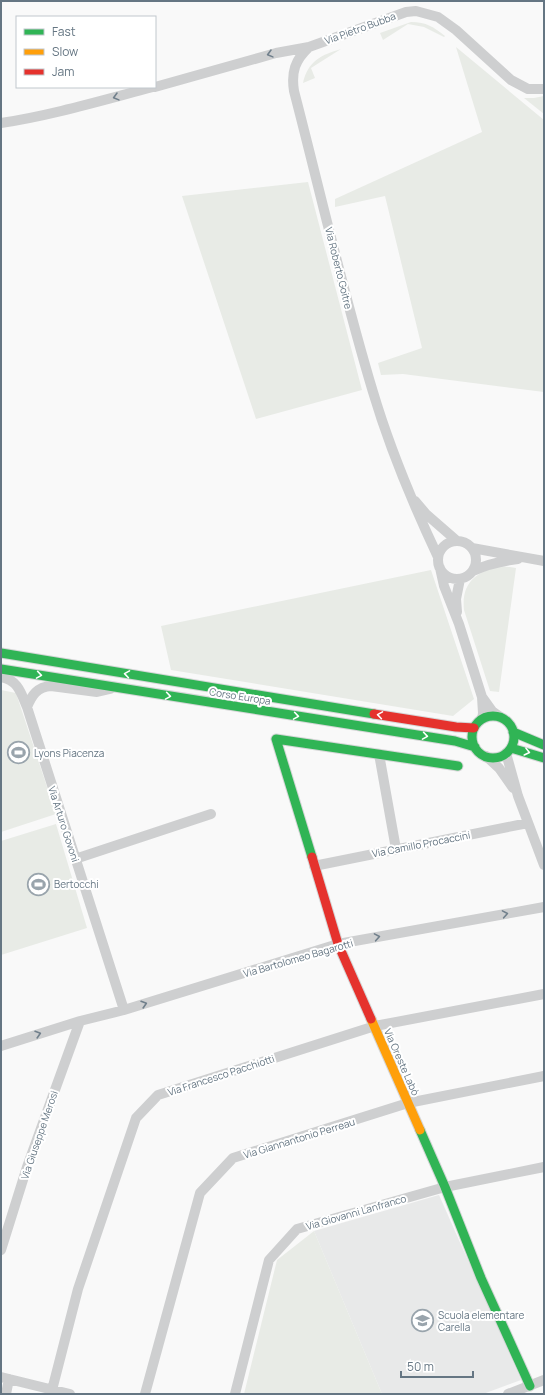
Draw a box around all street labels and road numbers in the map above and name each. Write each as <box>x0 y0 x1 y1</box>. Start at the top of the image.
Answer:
street label: Via Pietro Bubba <box>322 9 398 47</box>
street label: Via Roberto Goitre <box>322 226 356 310</box>
street label: Corso Europa <box>208 684 272 708</box>
street label: Via Arturo Govoni <box>45 784 83 864</box>
street label: Via Camillo Procaccini <box>371 828 471 860</box>
street label: Via Bartolomeo Bagarotti <box>242 936 354 980</box>
street label: Via Oreste Labò <box>381 1026 423 1098</box>
street label: Via Francesco Pacchiotti <box>166 1051 276 1099</box>
street label: Via Giuseppe Merosi <box>17 1089 61 1181</box>
street label: Via Giannantonio Perreau <box>241 1114 357 1162</box>
street label: Via Giovanni Lanfranco <box>304 1191 408 1233</box>

